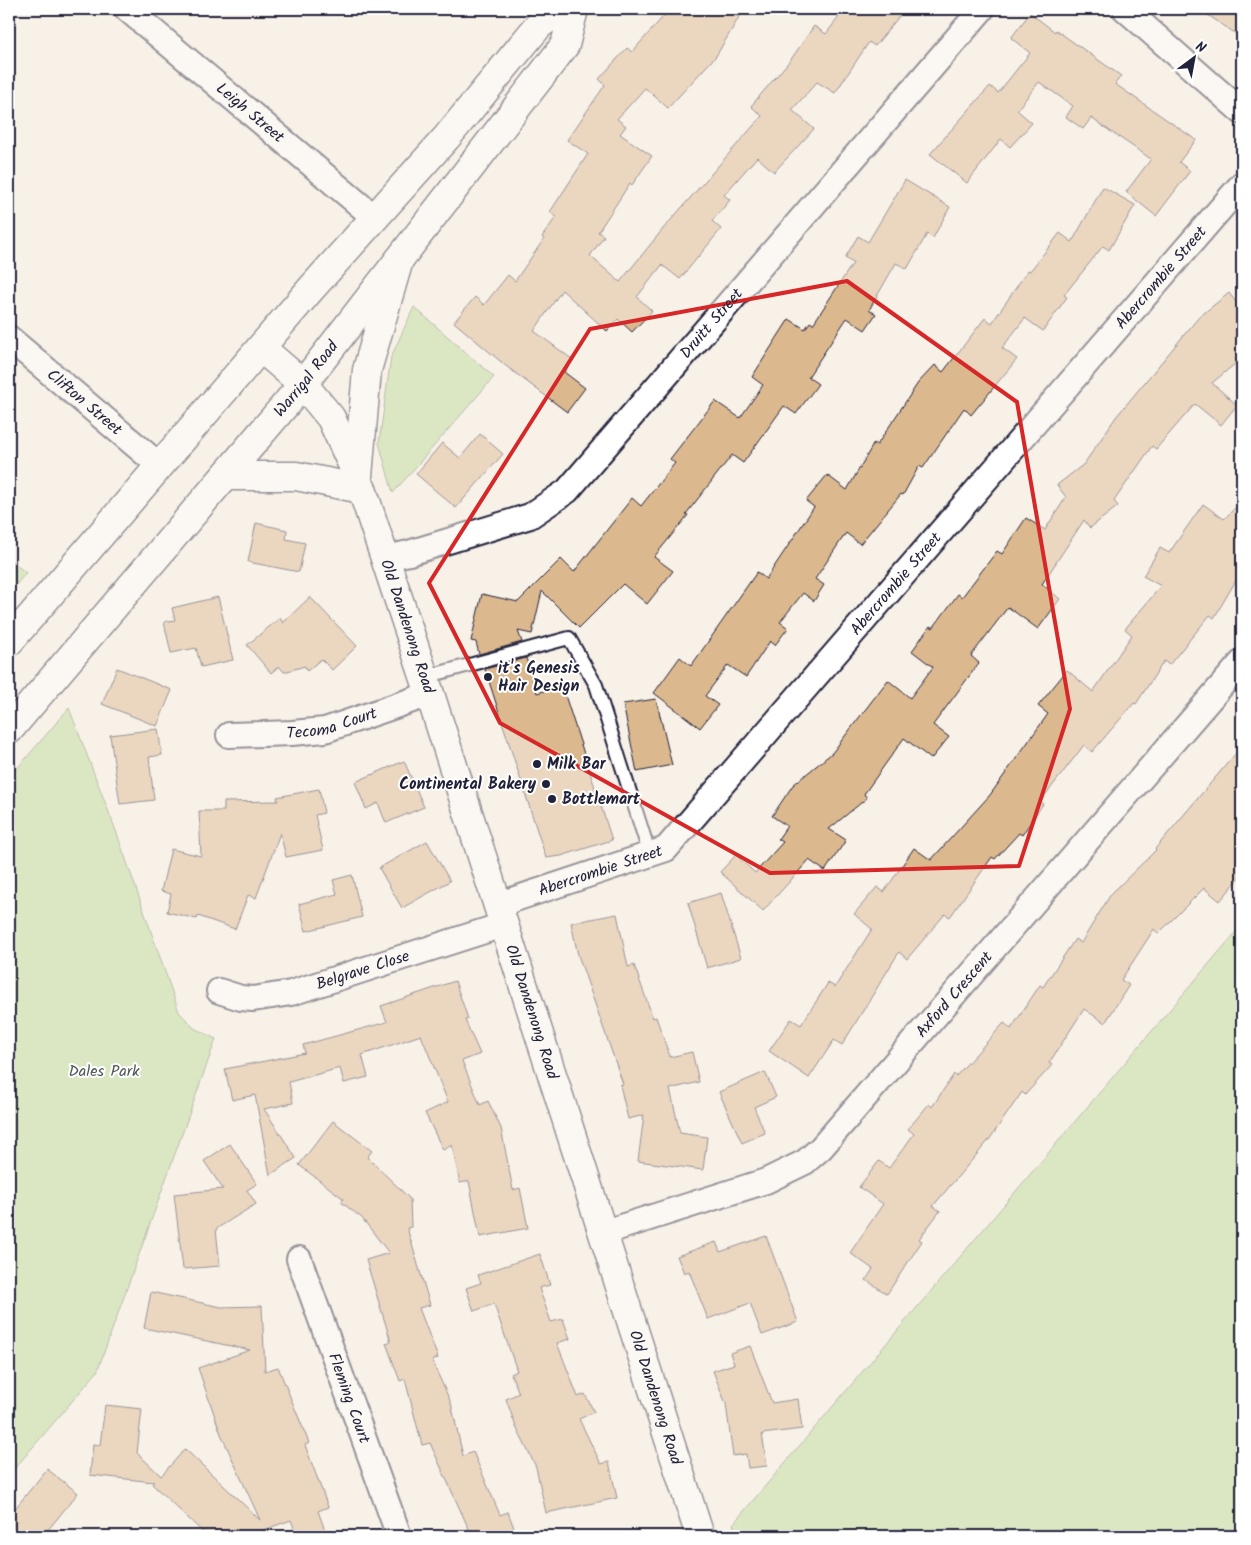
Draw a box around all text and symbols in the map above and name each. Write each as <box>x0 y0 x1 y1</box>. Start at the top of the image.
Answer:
north arrow <box>1168 32 1218 82</box>
text: N <box>1191 36 1210 60</box>
street label: Leigh Street <box>210 76 291 150</box>
street label: Abercrombie Street <box>1109 220 1213 335</box>
street label: Druitt Street <box>674 282 750 364</box>
street label: Warrigal Road <box>268 334 345 423</box>
street label: Clifton Street <box>41 363 128 442</box>
street label: Abercrombie Street <box>844 526 948 641</box>
street label: Old Dandenong Road <box>374 556 442 698</box>
place label: it's Genesis Hair Design <box>498 656 580 699</box>
marker: it's Genesis Hair Design <box>482 671 494 683</box>
street label: Tecoma Court <box>286 700 381 746</box>
place label: Milk Bar <box>547 752 607 777</box>
marker: Milk Bar <box>531 758 543 770</box>
place label: Continental Bakery <box>399 772 537 797</box>
marker: Continental Bakery <box>540 778 552 790</box>
place label: Bottlemart <box>562 787 641 812</box>
marker: Bottlemart <box>546 793 558 805</box>
street label: Abercrombie Street <box>535 838 667 903</box>
street label: Old Dandenong Road <box>499 941 566 1083</box>
street label: Belgrave Close <box>313 943 413 997</box>
street label: Axford Crescent <box>909 945 999 1043</box>
park label: Dales Park <box>68 1059 140 1084</box>
street label: Old Dandenong Road <box>622 1327 689 1469</box>
street label: Fleming Court <box>321 1349 377 1448</box>

